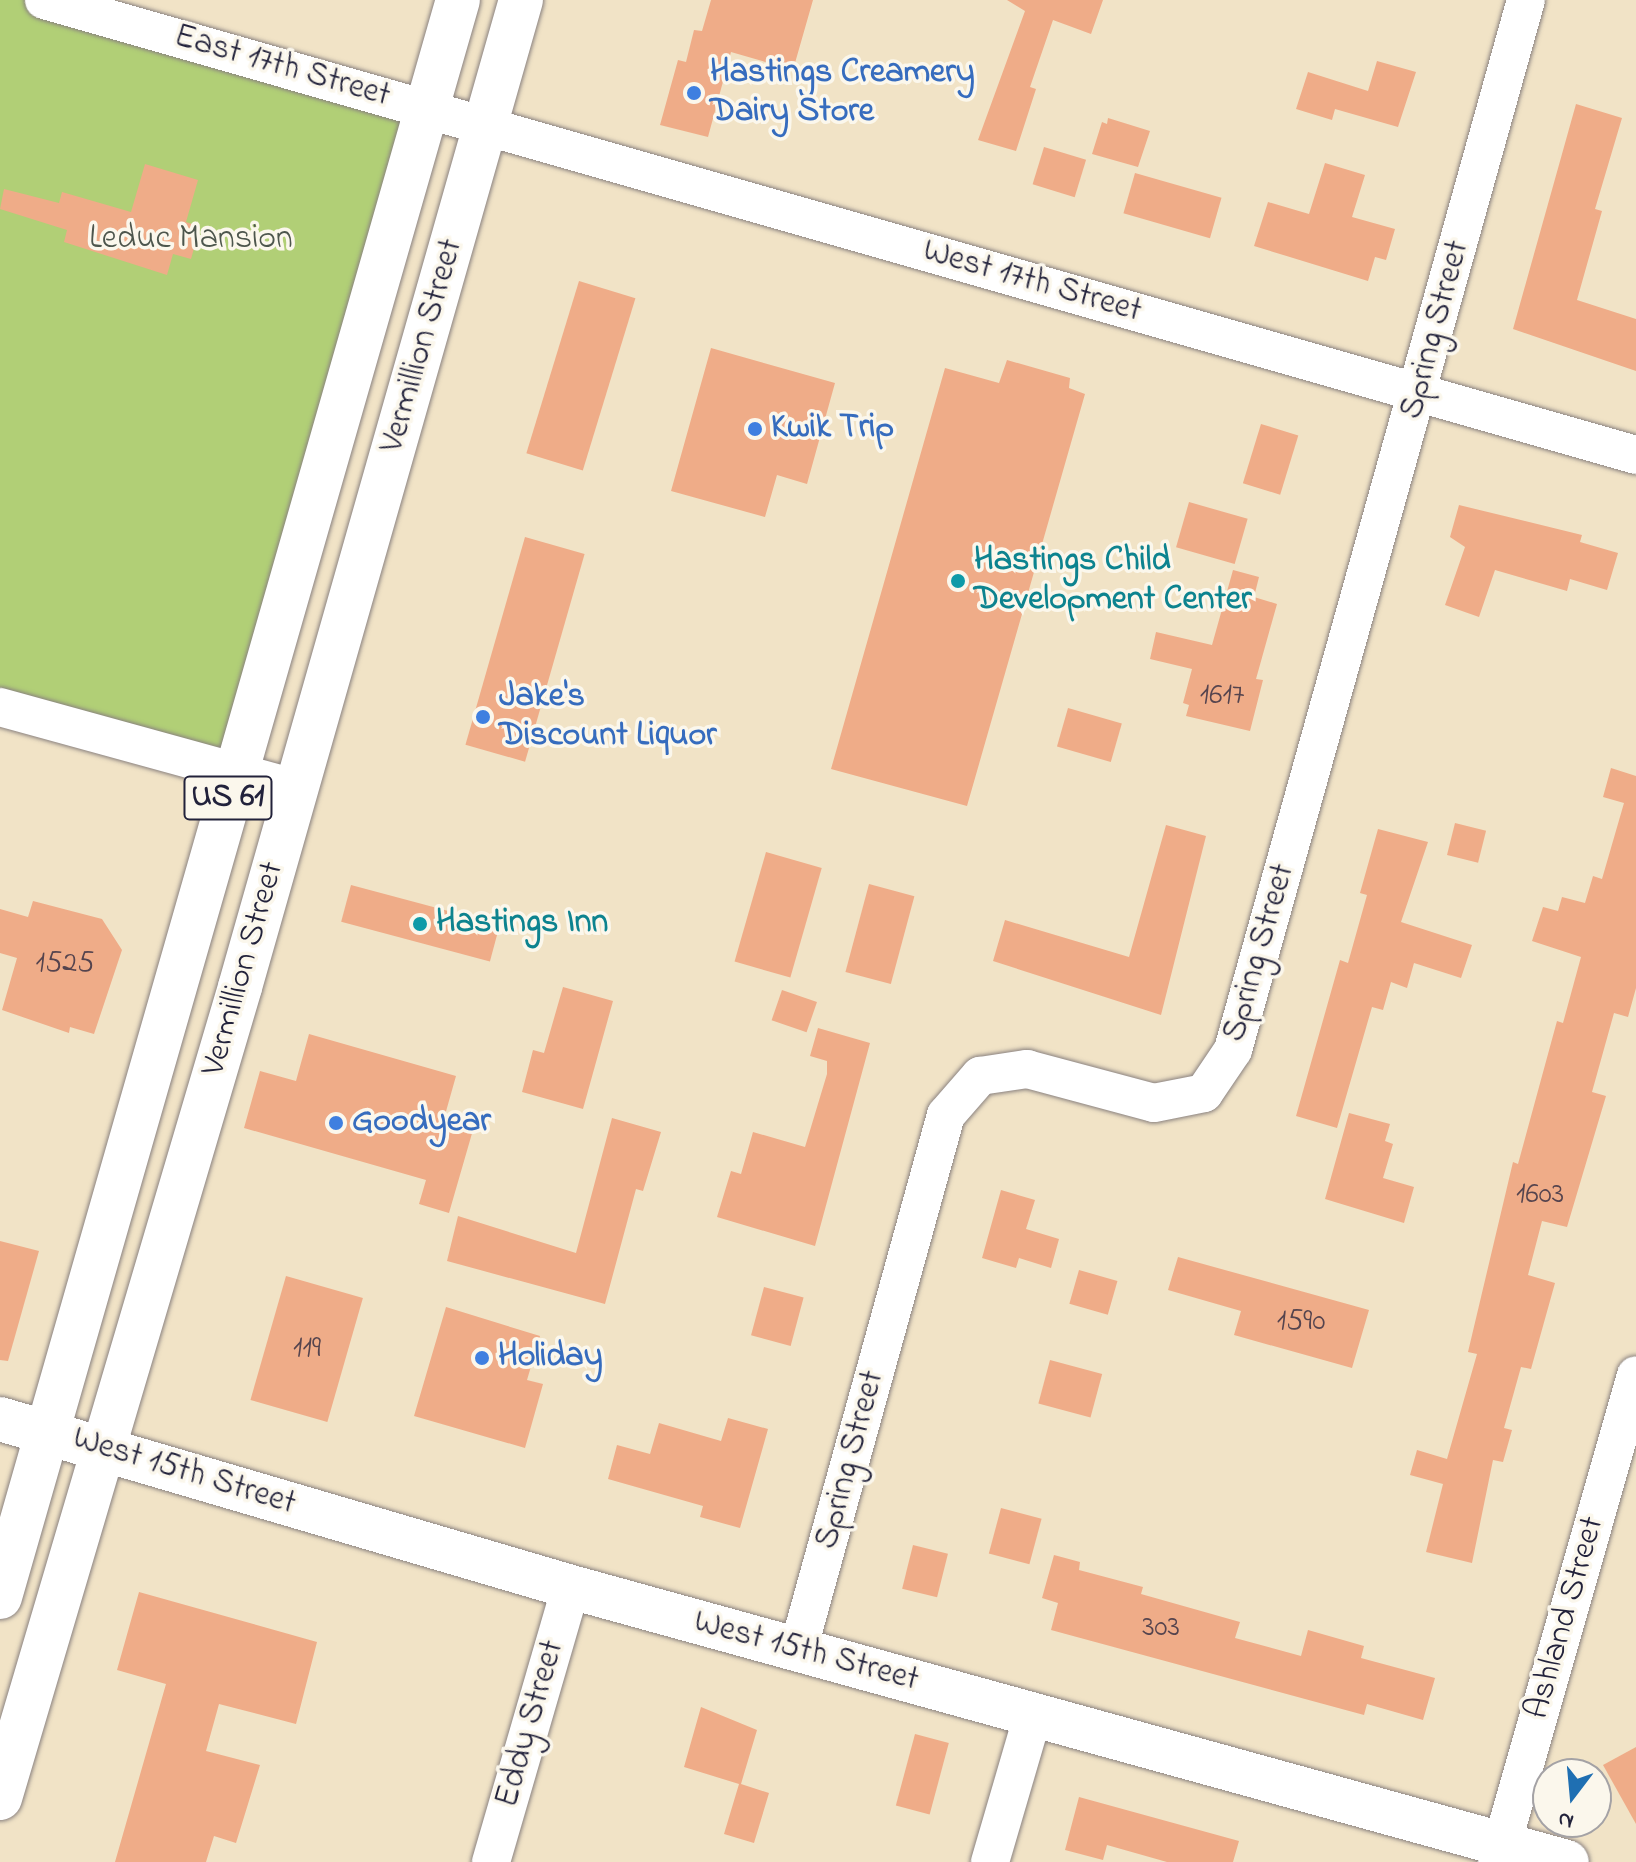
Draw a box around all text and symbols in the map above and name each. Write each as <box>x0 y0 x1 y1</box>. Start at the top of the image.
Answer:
street label: East 17th Street <box>169 17 395 117</box>
place label: Hastings Creamery Dairy Store <box>710 53 975 132</box>
marker: Hastings Creamery Dairy Store <box>685 84 703 102</box>
park label: Leduc Mansion <box>89 220 293 260</box>
street label: West 17th Street <box>918 231 1146 333</box>
street label: Vermillion Street <box>373 234 473 458</box>
street label: Spring Street <box>1393 236 1479 424</box>
place label: Kwik Trip <box>771 409 894 449</box>
marker: Kwik Trip <box>746 420 764 438</box>
place label: Hastings Child Development Center <box>974 541 1252 620</box>
marker: Hastings Child Development Center <box>949 572 967 590</box>
place label: Jake's Discount Liquor <box>499 677 717 756</box>
house number: 1617 <box>1200 678 1244 714</box>
marker: Jake's Discount Liquor <box>474 708 492 726</box>
road number: US 61 <box>182 770 274 826</box>
street label: Vermillion Street <box>194 857 294 1081</box>
street label: Spring Street <box>1215 859 1305 1047</box>
place label: Hastings Inn <box>436 904 608 944</box>
marker: Hastings Inn <box>411 915 429 933</box>
house number: 1525 <box>36 946 94 982</box>
place label: Goodyear <box>352 1103 491 1143</box>
marker: Goodyear <box>327 1114 345 1132</box>
house number: 1603 <box>1516 1177 1564 1213</box>
house number: 1590 <box>1277 1304 1325 1340</box>
house number: 119 <box>293 1331 321 1367</box>
place label: Holiday <box>498 1338 603 1378</box>
marker: Holiday <box>473 1349 491 1367</box>
street label: Spring Street <box>808 1366 894 1554</box>
street label: West 15th Street <box>68 1419 300 1525</box>
street label: Ashland Street <box>1518 1512 1614 1724</box>
street label: West 15th Street <box>689 1602 923 1702</box>
house number: 303 <box>1142 1610 1180 1646</box>
street label: Eddy Street <box>488 1636 574 1812</box>
north arrow <box>1532 1758 1612 1838</box>
text: N <box>1554 1802 1577 1837</box>

